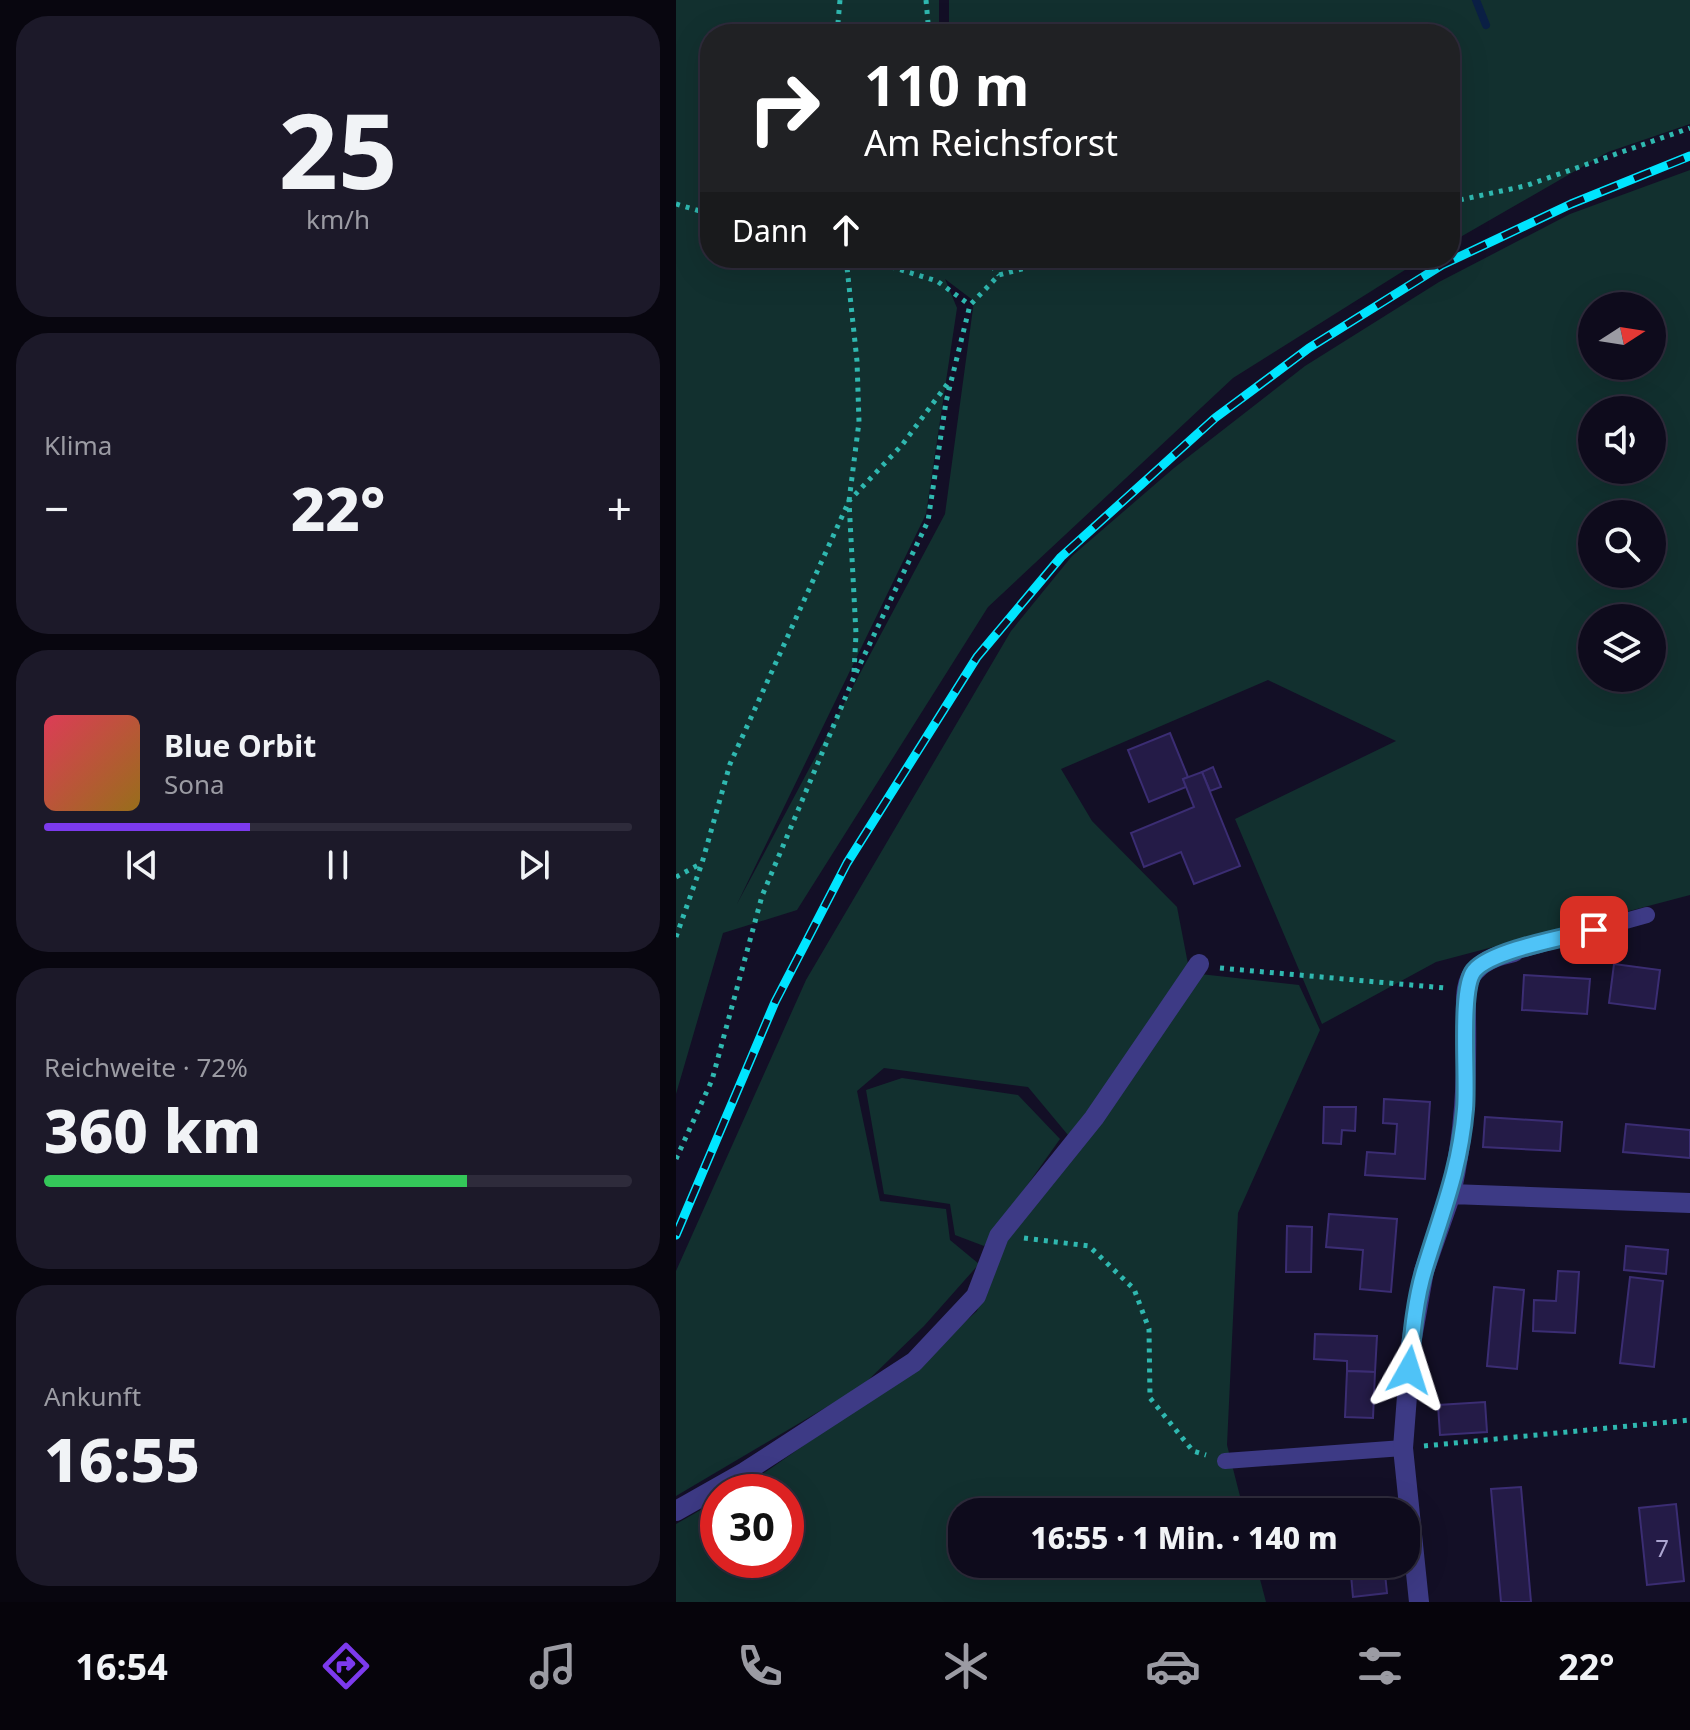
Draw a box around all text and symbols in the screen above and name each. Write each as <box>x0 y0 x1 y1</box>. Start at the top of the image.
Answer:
text: 110 m <box>864 46 1029 122</box>
icon: right <box>732 56 836 160</box>
text: 25 <box>279 78 397 219</box>
text: Am Reichsforst <box>864 118 1118 167</box>
text: km/h <box>306 201 370 237</box>
icon: ahead <box>824 208 868 252</box>
text: Dann <box>732 210 808 251</box>
north arrow <box>1578 292 1666 380</box>
map controls <box>1578 292 1666 692</box>
button: sound <box>1578 396 1666 484</box>
text: Klima <box>44 427 112 463</box>
text: 22° <box>291 467 385 549</box>
text: − <box>44 478 69 538</box>
text: + <box>607 478 632 538</box>
button: search <box>1578 500 1666 588</box>
button: layers <box>1578 604 1666 692</box>
text: Blue Orbit <box>164 725 316 766</box>
text: Sona <box>164 766 225 802</box>
icon: previous <box>120 843 164 887</box>
icon: pause <box>316 843 360 887</box>
icon: next <box>512 843 556 887</box>
pin <box>1560 896 1628 964</box>
icon: arrive <box>1572 908 1616 952</box>
text: Reichweite · 72% <box>44 1049 248 1085</box>
text: 360 km <box>44 1089 261 1171</box>
position arrow <box>1367 1328 1451 1412</box>
text: Ankunft <box>44 1378 141 1414</box>
text: 16:55 <box>44 1418 200 1500</box>
speed limit sign: 30 <box>700 1474 804 1578</box>
text: 16:55 · 1 Min. · 140 m <box>1030 1517 1338 1558</box>
house number: 7 <box>1655 1531 1669 1564</box>
icon: directions <box>318 1638 374 1694</box>
icon: music <box>525 1638 581 1694</box>
icon: phone <box>732 1638 788 1694</box>
icon: climate <box>938 1638 994 1694</box>
icon: car <box>1145 1638 1201 1694</box>
icon: filters <box>1352 1638 1408 1694</box>
text: 16:54 <box>75 1642 168 1691</box>
text: 22° <box>1558 1642 1615 1691</box>

